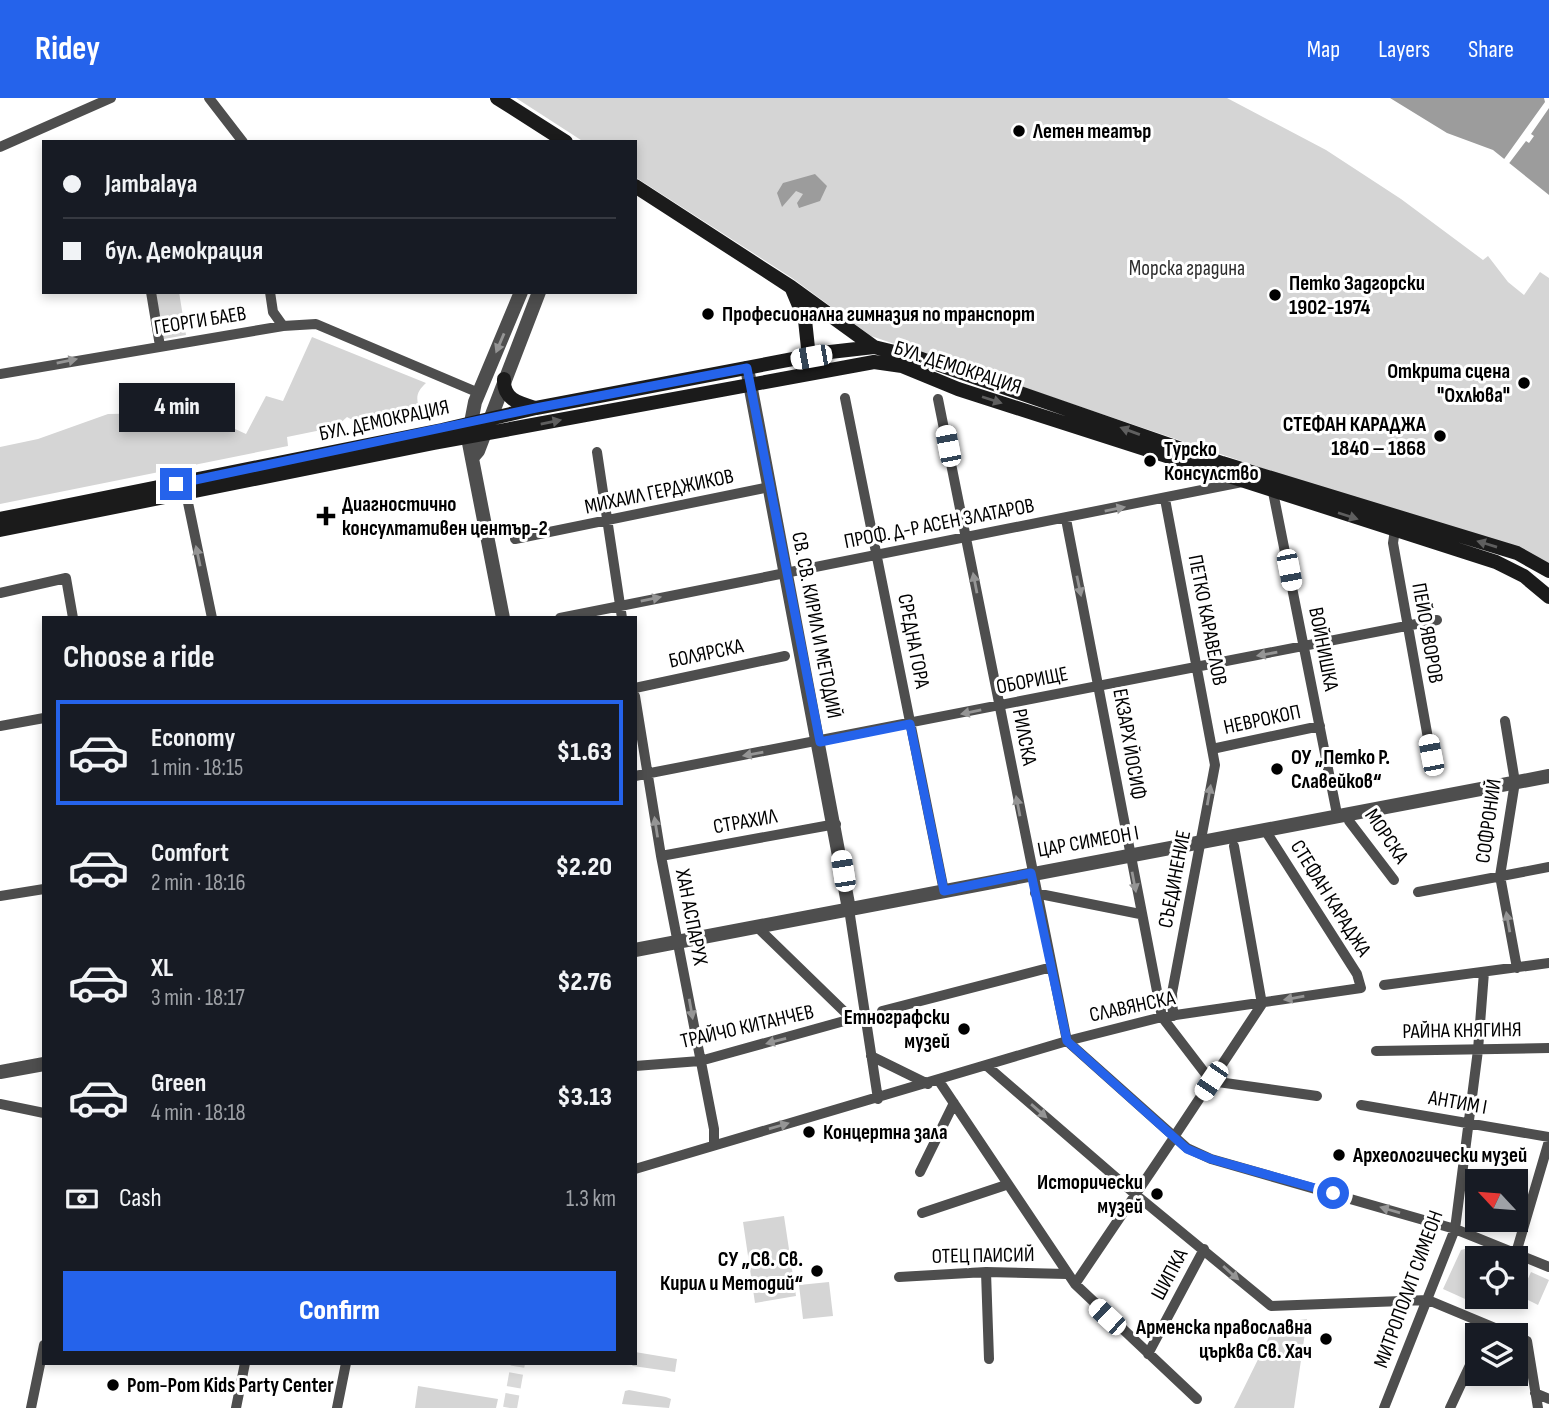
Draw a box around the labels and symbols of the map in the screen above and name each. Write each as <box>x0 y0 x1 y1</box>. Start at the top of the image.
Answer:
place label: Летен театър <box>1032 119 1151 144</box>
marker: Летен театър <box>1011 123 1027 139</box>
park label: Морска градина <box>1129 256 1245 281</box>
place label: Петко Задгорски 1902-1974 <box>1289 271 1425 320</box>
marker: Петко Задгорски 1902-1974 <box>1267 287 1283 303</box>
street label: ГЕОРГИ БАЕВ <box>152 301 248 340</box>
place label: Професионална гимназия по транспорт <box>722 302 1035 327</box>
marker: Професионална гимназия по транспорт <box>700 306 716 322</box>
one-way arrow <box>494 333 506 353</box>
street label: БУЛ. ДЕМОКРАЦИЯ <box>891 335 1025 400</box>
car <box>789 343 834 371</box>
one-way arrow <box>56 355 78 366</box>
place label: Открита сцена "Охлюва" <box>1387 359 1510 408</box>
marker: Открита сцена "Охлюва" <box>1516 375 1532 391</box>
callout: 4 min <box>118 382 234 432</box>
street label: БУЛ. ДЕМОКРАЦИЯ <box>317 395 451 446</box>
one-way arrow <box>981 395 1002 406</box>
place label: СТЕФАН КАРАДЖА 1840 – 1868 <box>1283 412 1427 461</box>
one-way arrow <box>540 417 562 428</box>
car <box>934 423 963 469</box>
one-way arrow <box>1120 425 1141 436</box>
marker: СТЕФАН КАРАДЖА 1840 – 1868 <box>1432 428 1448 444</box>
place label: Турско Консулство <box>1164 437 1259 486</box>
marker: Турско Консулство <box>1142 453 1158 469</box>
street label: МИХАИЛ ГЕРДЖИКОВ <box>582 463 736 520</box>
route end <box>160 468 192 500</box>
place label: Диагностично консултативен център-2 <box>342 492 548 541</box>
street label: ПРОФ. Д-Р АСЕН ЗЛАТАРОВ <box>842 493 1036 554</box>
one-way arrow <box>1104 504 1126 515</box>
marker: Диагностично консултативен център-2 <box>316 506 336 526</box>
one-way arrow <box>1338 511 1359 522</box>
street label: СВ. СВ. КИРИЛ И МЕТОДИЙ <box>786 530 847 721</box>
one-way arrow <box>1476 539 1497 549</box>
one-way arrow <box>193 545 204 567</box>
car <box>1275 547 1304 593</box>
street label: ПЕТКО КАРАВЕЛОВ <box>1183 553 1232 688</box>
one-way arrow <box>970 572 981 594</box>
one-way arrow <box>1074 575 1085 597</box>
street label: ПЕЙО ЯВОРОВ <box>1406 581 1449 685</box>
street label: СРЕДНА ГОРА <box>892 592 935 691</box>
one-way arrow <box>640 593 662 604</box>
street label: ВОЙНИШКА <box>1303 605 1344 694</box>
street label: БОЛЯРСКА <box>667 633 747 674</box>
one-way arrow <box>1256 649 1278 660</box>
street label: ОБОРИЩЕ <box>994 661 1070 700</box>
street label: ЕКЗАРХ ЙОСИФ <box>1107 687 1152 802</box>
street label: НЕВРОКОП <box>1221 699 1303 740</box>
one-way arrow <box>960 706 982 717</box>
street label: РИЛСКА <box>1007 707 1042 768</box>
car <box>1417 732 1446 778</box>
place label: ОУ „Петко Р. Славейков“ <box>1291 745 1390 794</box>
one-way arrow <box>741 749 763 760</box>
marker: ОУ „Петко Р. Славейков“ <box>1269 761 1285 777</box>
street label: СОФРОНИЙ <box>1470 777 1507 865</box>
one-way arrow <box>1204 784 1215 806</box>
one-way arrow <box>1013 795 1024 817</box>
street label: СТРАХИЛ <box>711 804 779 839</box>
street label: МОРСКА <box>1359 804 1414 869</box>
one-way arrow <box>650 816 661 838</box>
street label: ЦАР СИМЕОН I <box>1035 820 1141 863</box>
street label: СЪЕДИНЕНИЕ <box>1153 828 1196 930</box>
street label: СТЕФАН КАРАДЖА <box>1285 835 1377 962</box>
car <box>830 849 857 893</box>
street label: ХАН АСПАРУХ <box>670 866 713 967</box>
one-way arrow <box>1129 871 1140 893</box>
one-way arrow <box>1502 911 1513 933</box>
street label: СЛАВЯНСКА <box>1087 985 1178 1028</box>
one-way arrow <box>1283 993 1305 1004</box>
one-way arrow <box>685 998 696 1020</box>
street label: ТРАЙЧО КИТАНЧЕВ <box>678 999 816 1054</box>
place label: Етнографски музей <box>844 1005 950 1054</box>
street label: РАЙНА КНЯГИНЯ <box>1402 1017 1522 1044</box>
marker: Етнографски музей <box>956 1021 972 1037</box>
one-way arrow <box>765 1036 787 1047</box>
car <box>1191 1058 1232 1104</box>
street label: АНТИМ I <box>1426 1085 1489 1120</box>
one-way arrow <box>1030 1103 1048 1119</box>
place label: Концертна зала <box>823 1120 948 1145</box>
one-way arrow <box>769 1121 790 1131</box>
marker: Концертна зала <box>801 1124 817 1140</box>
place label: Археологически музей <box>1352 1143 1527 1168</box>
marker: Археологически музей <box>1331 1147 1347 1163</box>
north arrow <box>1465 1169 1528 1232</box>
place label: Исторически музей <box>1037 1170 1143 1219</box>
route start <box>1317 1177 1349 1209</box>
marker: Исторически музей <box>1149 1186 1165 1202</box>
one-way arrow <box>1379 1204 1400 1214</box>
street label: МИТРОПОЛИТ СИМЕОН <box>1368 1207 1449 1371</box>
street label: ОТЕЦ ПАИСИЙ <box>931 1242 1035 1269</box>
street label: ШИПКА <box>1146 1243 1194 1304</box>
place label: СУ „Св. Св. Кирил и Методий“ <box>660 1247 803 1296</box>
marker: СУ „Св. Св. Кирил и Методий“ <box>809 1263 825 1279</box>
one-way arrow <box>1222 1265 1239 1281</box>
car <box>1085 1295 1130 1339</box>
place label: Арменска православна църква Св. Хач <box>1135 1315 1312 1364</box>
marker: Арменска православна църква Св. Хач <box>1318 1331 1334 1347</box>
place label: Pom-Pom Kids Party Center <box>127 1373 334 1398</box>
marker: Pom-Pom Kids Party Center <box>105 1377 121 1393</box>

